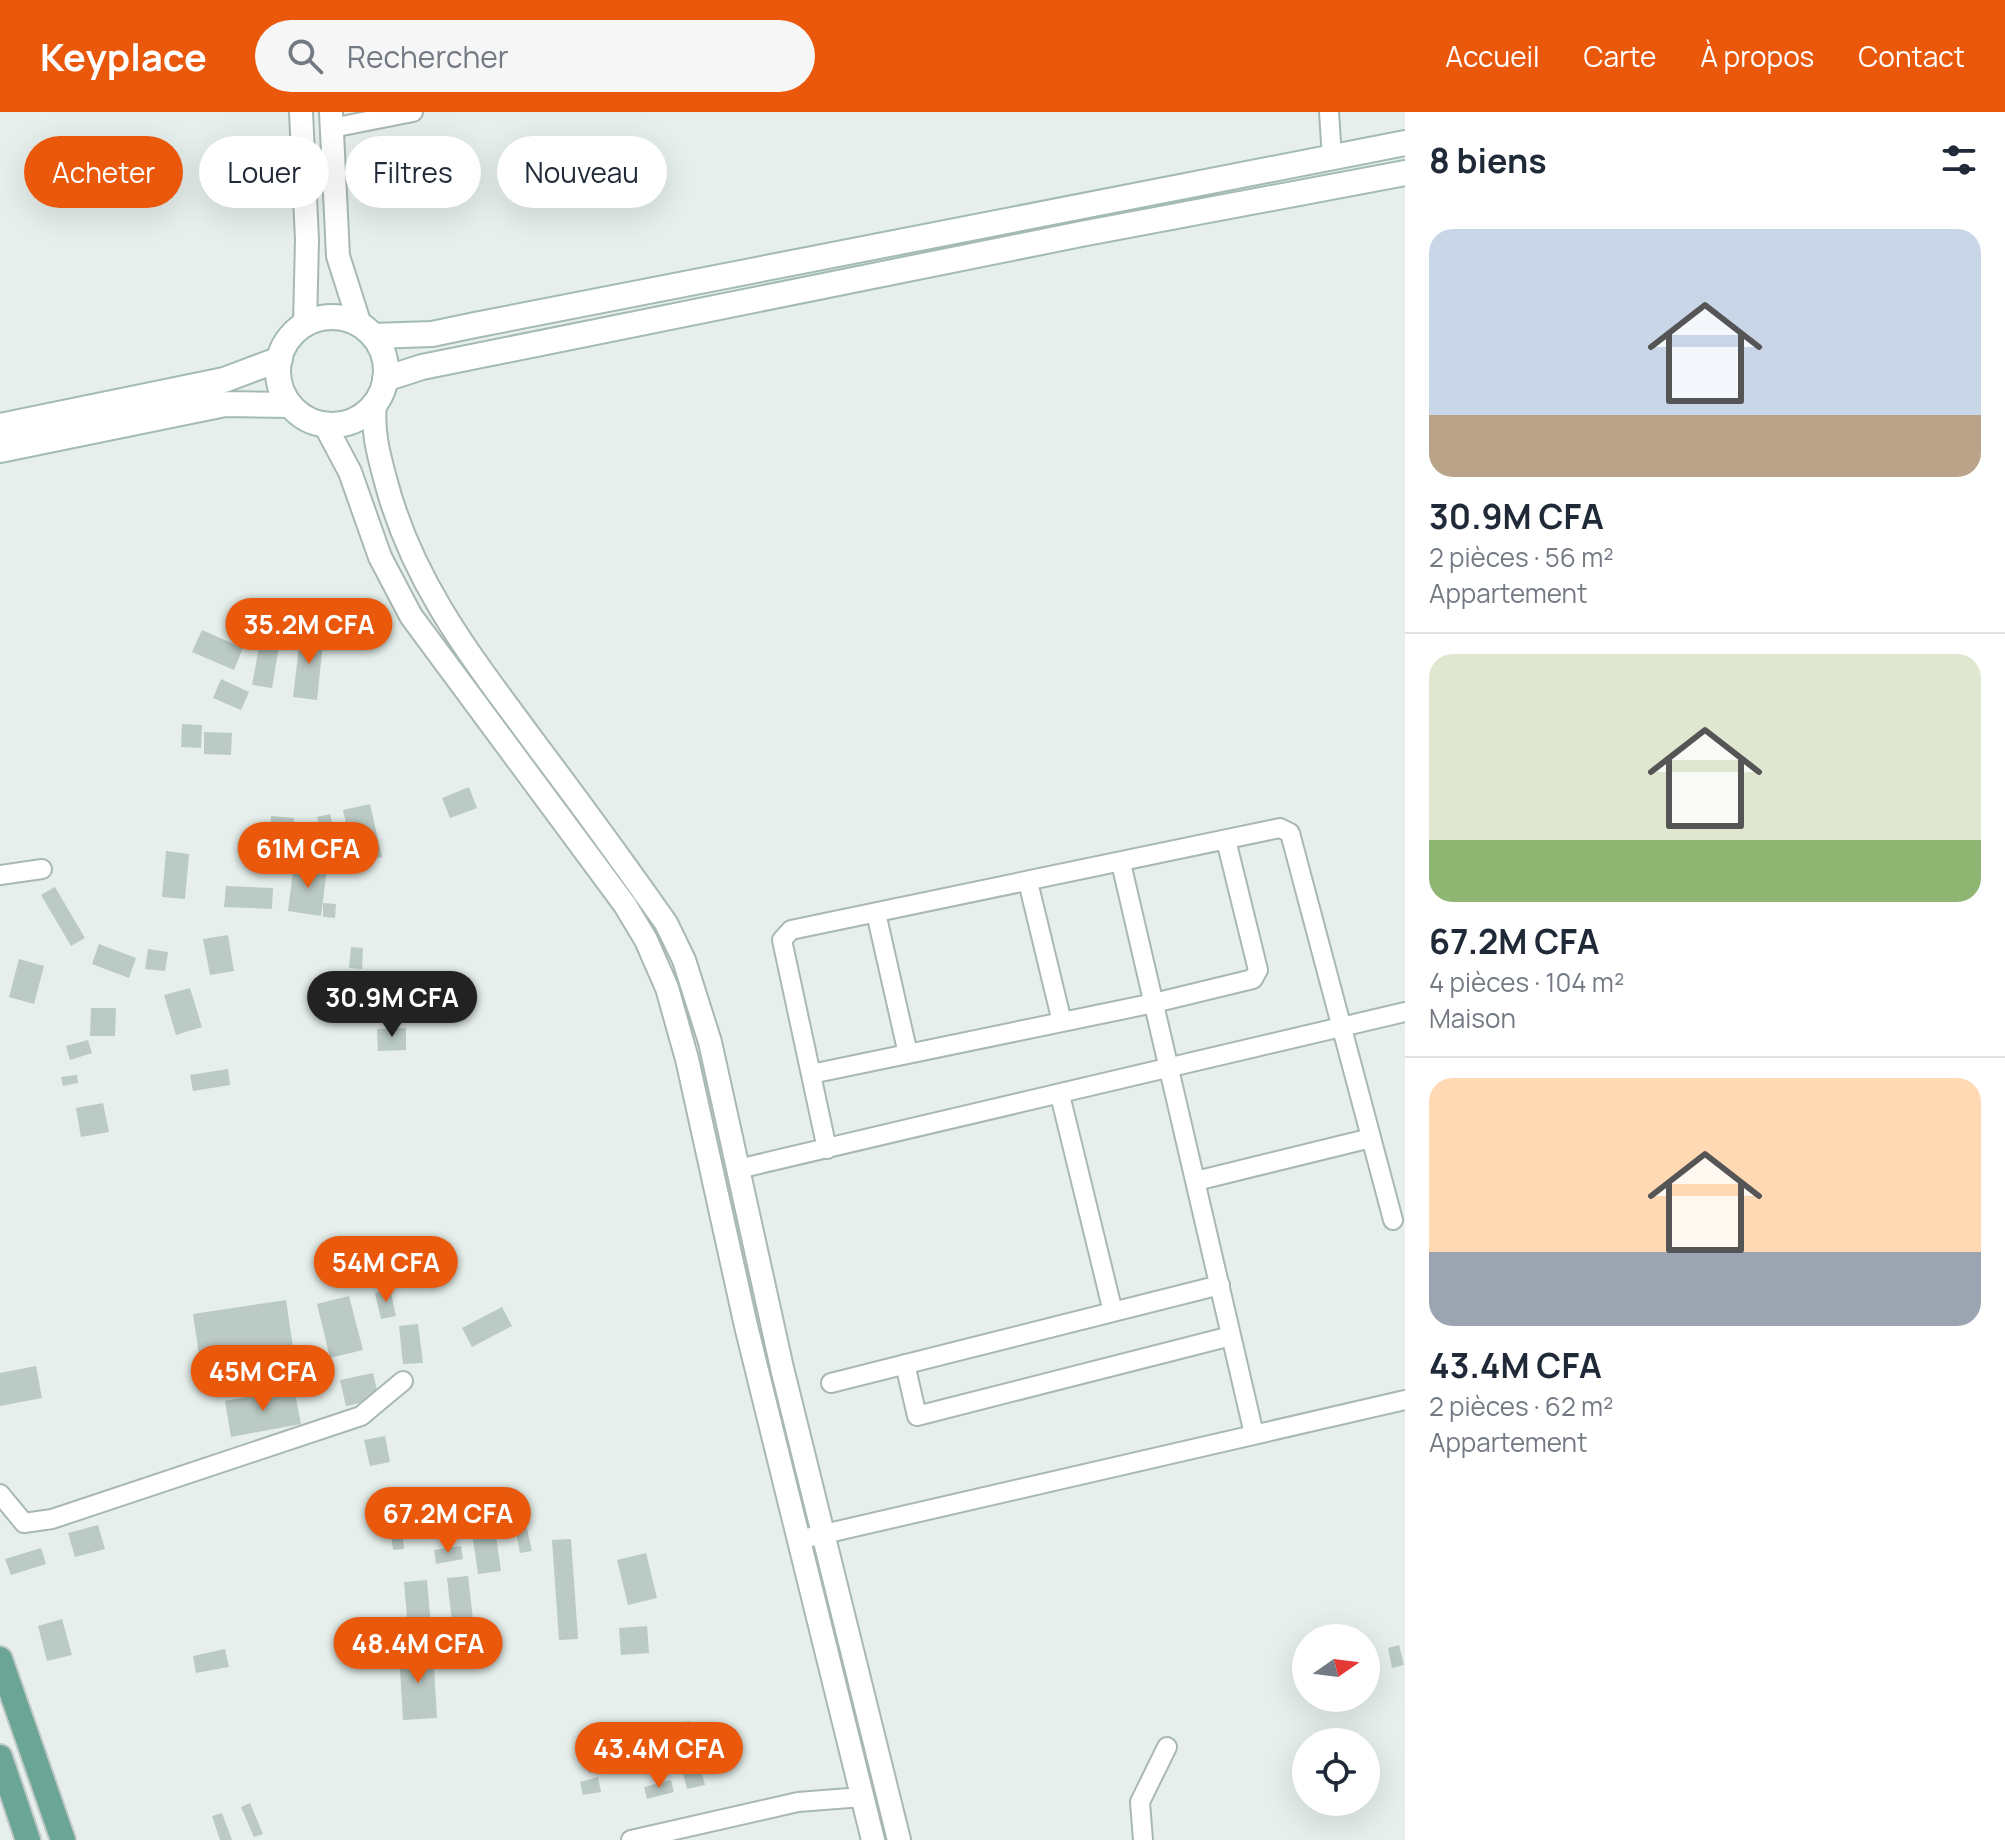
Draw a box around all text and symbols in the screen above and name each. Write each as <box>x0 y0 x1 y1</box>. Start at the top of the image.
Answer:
search box <box>255 20 815 92</box>
text: Keyplace <box>40 30 207 82</box>
icon: search <box>283 34 327 78</box>
text: Rechercher <box>347 36 509 77</box>
text: Accueil <box>1445 37 1540 75</box>
text: Carte <box>1584 37 1656 75</box>
text: À propos <box>1700 37 1814 75</box>
text: Contact <box>1858 37 1965 75</box>
chip: Acheter <box>24 136 183 208</box>
chip: Louer <box>199 136 329 208</box>
chip: Filtres <box>345 136 481 208</box>
chip: Nouveau <box>497 136 667 208</box>
text: 8 biens <box>1429 137 1547 183</box>
icon: filters <box>1937 138 1981 182</box>
icon: home <box>1633 281 1777 425</box>
text: 30.9M CFA <box>1429 493 1604 539</box>
text: 2 pièces · 56 m² <box>1429 539 1614 575</box>
text: Appartement <box>1429 575 1587 611</box>
pin: 35.2M CFA <box>217 598 401 666</box>
text: 35.2M CFA <box>243 606 375 642</box>
icon: home <box>1633 706 1777 850</box>
pin: 61M CFA <box>234 822 382 890</box>
text: 61M CFA <box>256 830 360 866</box>
text: 67.2M CFA <box>1429 918 1600 964</box>
text: 4 pièces · 104 m² <box>1429 964 1624 1000</box>
pin: 30.9M CFA <box>300 971 484 1039</box>
text: 30.9M CFA <box>325 979 459 1015</box>
text: Maison <box>1429 1000 1516 1036</box>
icon: home <box>1633 1130 1777 1274</box>
pin: 54M CFA <box>312 1236 460 1304</box>
text: 54M CFA <box>332 1244 440 1280</box>
text: 43.4M CFA <box>1429 1342 1602 1388</box>
pin: 45M CFA <box>189 1345 337 1413</box>
text: 45M CFA <box>209 1353 317 1389</box>
text: 2 pièces · 62 m² <box>1429 1388 1613 1424</box>
text: Appartement <box>1429 1424 1587 1460</box>
pin: 67.2M CFA <box>356 1487 540 1555</box>
text: 67.2M CFA <box>383 1495 513 1531</box>
pin: 48.4M CFA <box>326 1617 510 1685</box>
north arrow <box>1292 1624 1380 1712</box>
map controls <box>1292 1624 1380 1816</box>
text: 48.4M CFA <box>352 1625 484 1661</box>
pin: 43.4M CFA <box>567 1722 751 1790</box>
button: locate <box>1292 1728 1380 1816</box>
text: 43.4M CFA <box>593 1730 725 1766</box>

